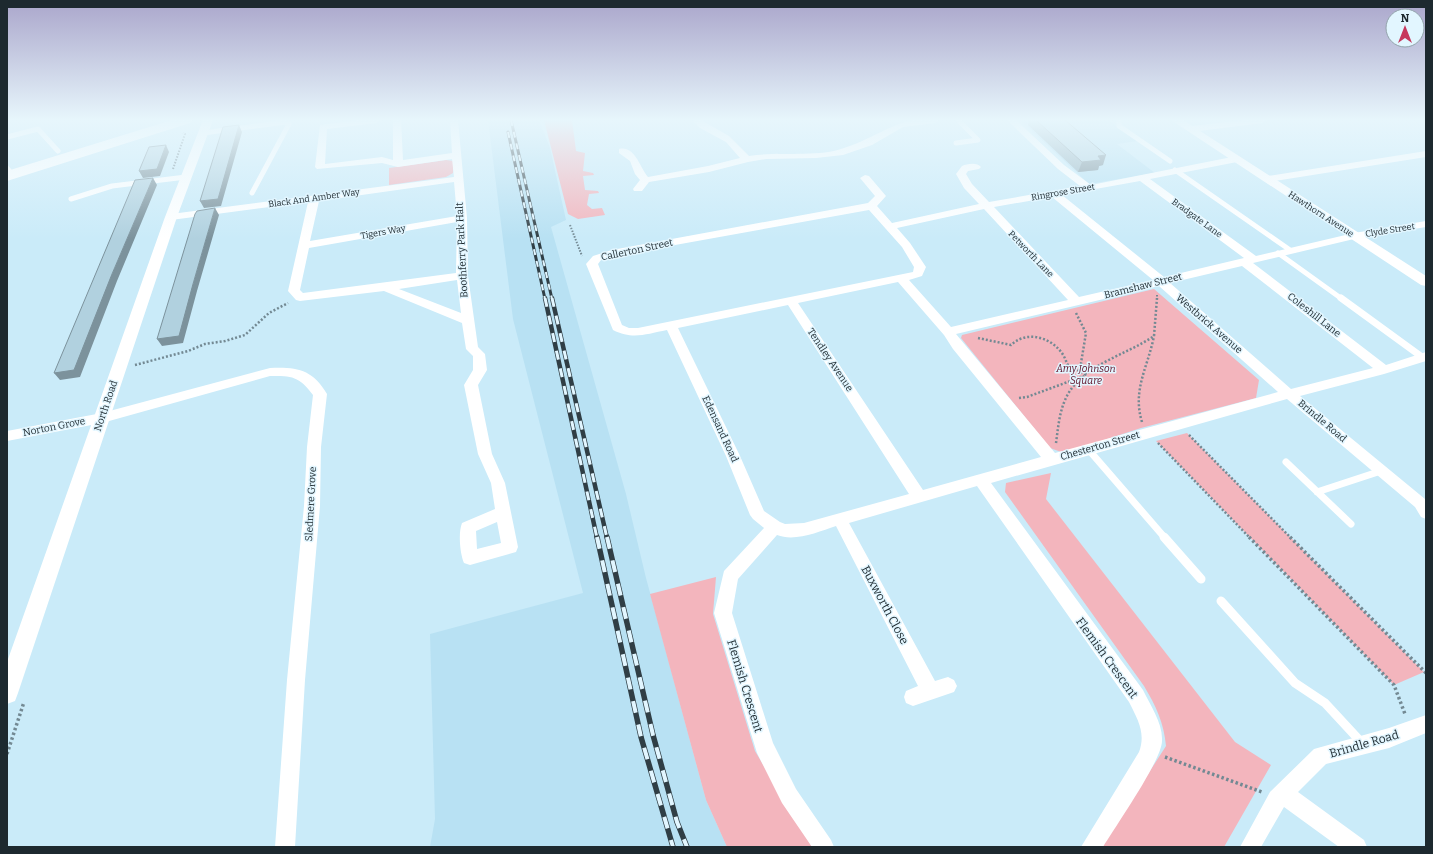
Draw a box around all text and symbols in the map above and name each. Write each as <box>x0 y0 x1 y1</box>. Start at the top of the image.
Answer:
north arrow <box>1385 8 1425 48</box>
text: N <box>1401 12 1410 25</box>
street label: Ringrose Street <box>1030 181 1096 203</box>
street label: Black And Amber Way <box>268 187 361 209</box>
street label: Hawthorn Avenue <box>1286 189 1356 239</box>
street label: Bradgate Lane <box>1170 196 1224 240</box>
street label: Boothferry Park Halt <box>453 202 470 298</box>
street label: Clyde Street <box>1365 221 1416 239</box>
street label: Tigers Way <box>360 223 406 241</box>
street label: Petworth Lane <box>1006 229 1056 279</box>
street label: Callerton Street <box>600 236 674 263</box>
street label: Bramshaw Street <box>1103 270 1184 301</box>
street label: Coleshill Lane <box>1285 290 1343 340</box>
street label: Westbrick Avenue <box>1173 292 1245 356</box>
street label: Tendley Avenue <box>804 326 856 394</box>
park label: Amy Johnson Square <box>1055 363 1116 387</box>
street label: North Road <box>92 379 120 433</box>
street label: Edensand Road <box>699 394 741 464</box>
street label: Brindle Road <box>1295 397 1349 445</box>
street label: Norton Grove <box>22 415 86 439</box>
street label: Chesterton Street <box>1059 429 1141 463</box>
street label: Sledmere Grove <box>303 466 319 542</box>
street label: Buxworth Close <box>858 563 912 647</box>
street label: Flemish Crescent <box>1073 615 1141 702</box>
street label: Flemish Crescent <box>724 638 766 735</box>
street label: Brindle Road <box>1328 727 1400 761</box>

